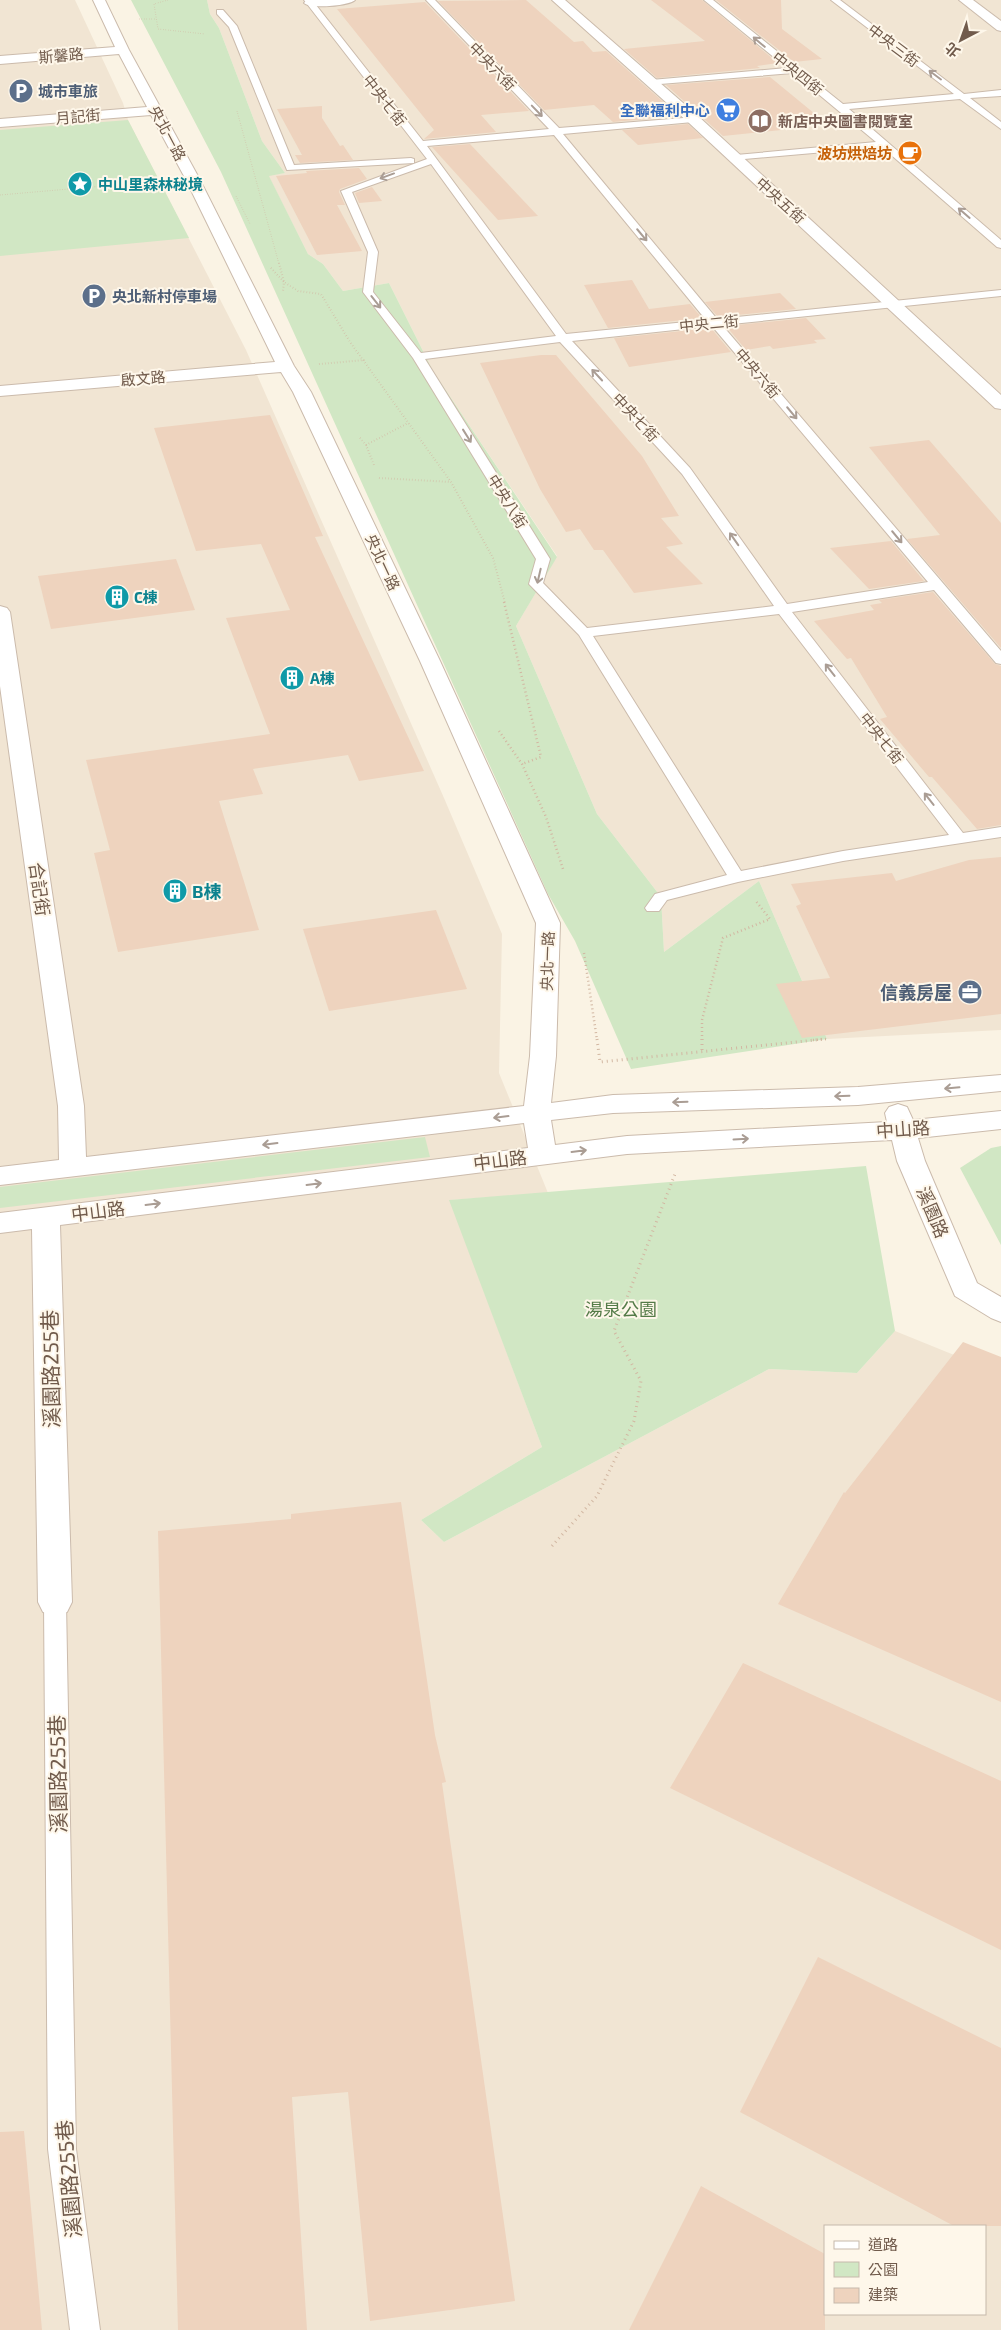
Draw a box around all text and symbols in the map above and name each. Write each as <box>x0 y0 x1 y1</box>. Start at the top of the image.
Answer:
north arrow <box>936 15 986 65</box>
street label: 中央三街 <box>865 20 923 70</box>
one-way arrow <box>752 36 765 47</box>
street label: 中央六街 <box>466 38 520 94</box>
text: 北 <box>941 39 963 61</box>
street label: 斯馨路 <box>38 44 84 66</box>
street label: 中央四街 <box>769 47 827 99</box>
one-way arrow <box>928 70 942 80</box>
street label: 中央七街 <box>359 71 411 129</box>
parking icon: 城市車旅 <box>8 78 34 104</box>
place label: 城市車旅 <box>38 82 98 100</box>
supermarket icon: 全聯福利中心 <box>715 97 741 123</box>
place label: 全聯福利中心 <box>620 101 710 119</box>
street label: 央北一路 <box>146 102 190 164</box>
street label: 月記街 <box>55 105 101 127</box>
one-way arrow <box>530 105 542 117</box>
library icon: 新店中央圖書閱覽室 <box>747 108 773 134</box>
place label: 新店中央圖書閱覽室 <box>778 112 913 130</box>
cafe icon: 波坊烘焙坊 <box>897 140 923 166</box>
place label: 波坊烘焙坊 <box>817 144 892 162</box>
place icon: 中山里森林秘境 <box>67 171 93 197</box>
one-way arrow <box>379 172 395 181</box>
street label: 中央五街 <box>753 173 809 227</box>
place label: 中山里森林秘境 <box>98 175 203 193</box>
one-way arrow <box>958 208 971 219</box>
one-way arrow <box>636 228 647 241</box>
parking icon: 央北新村停車場 <box>81 283 107 309</box>
place label: 央北新村停車場 <box>112 287 217 305</box>
one-way arrow <box>371 295 381 309</box>
street label: 中央二街 <box>678 311 740 335</box>
street label: 中央六街 <box>732 344 784 402</box>
street label: 啟文路 <box>120 367 166 389</box>
one-way arrow <box>591 368 603 381</box>
street label: 中央七街 <box>609 389 663 445</box>
one-way arrow <box>786 406 797 419</box>
one-way arrow <box>462 429 473 443</box>
street label: 中央八街 <box>484 471 532 531</box>
one-way arrow <box>891 530 903 543</box>
street label: 央北一路 <box>362 531 404 593</box>
one-way arrow <box>729 532 739 546</box>
one-way arrow <box>534 568 543 584</box>
building icon: C棟 <box>104 584 130 610</box>
place label: C棟 <box>134 588 158 606</box>
one-way arrow <box>825 663 835 677</box>
building icon: A棟 <box>279 665 305 691</box>
place label: A棟 <box>310 669 335 687</box>
street label: 中央七街 <box>856 709 908 767</box>
one-way arrow <box>924 792 934 806</box>
street label: 合記街 <box>25 861 55 917</box>
building icon: B棟 <box>162 878 188 904</box>
place label: B棟 <box>192 880 222 902</box>
street label: 央北一路 <box>537 931 557 991</box>
office icon: 信義房屋 <box>957 979 983 1005</box>
place label: 信義房屋 <box>880 981 952 1003</box>
one-way arrow <box>945 1083 961 1092</box>
one-way arrow <box>835 1091 851 1101</box>
one-way arrow <box>672 1097 688 1106</box>
one-way arrow <box>493 1112 509 1122</box>
street label: 中山路 <box>875 1116 931 1142</box>
one-way arrow <box>733 1134 749 1143</box>
one-way arrow <box>262 1139 278 1149</box>
street label: 中山路 <box>472 1146 528 1174</box>
one-way arrow <box>571 1146 587 1156</box>
one-way arrow <box>306 1179 322 1189</box>
street label: 溪園路 <box>912 1183 954 1241</box>
street label: 中山路 <box>70 1197 126 1225</box>
one-way arrow <box>144 1199 160 1209</box>
park label: 湯泉公園 <box>585 1298 657 1320</box>
street label: 溪園路255巷 <box>36 1310 64 1428</box>
street label: 溪園路255巷 <box>43 1715 71 1833</box>
street label: 溪園路255巷 <box>50 2119 86 2239</box>
legend <box>824 2225 986 2315</box>
text: 道路 <box>868 2235 898 2253</box>
text: 公園 <box>868 2260 898 2278</box>
text: 建築 <box>868 2285 898 2303</box>

